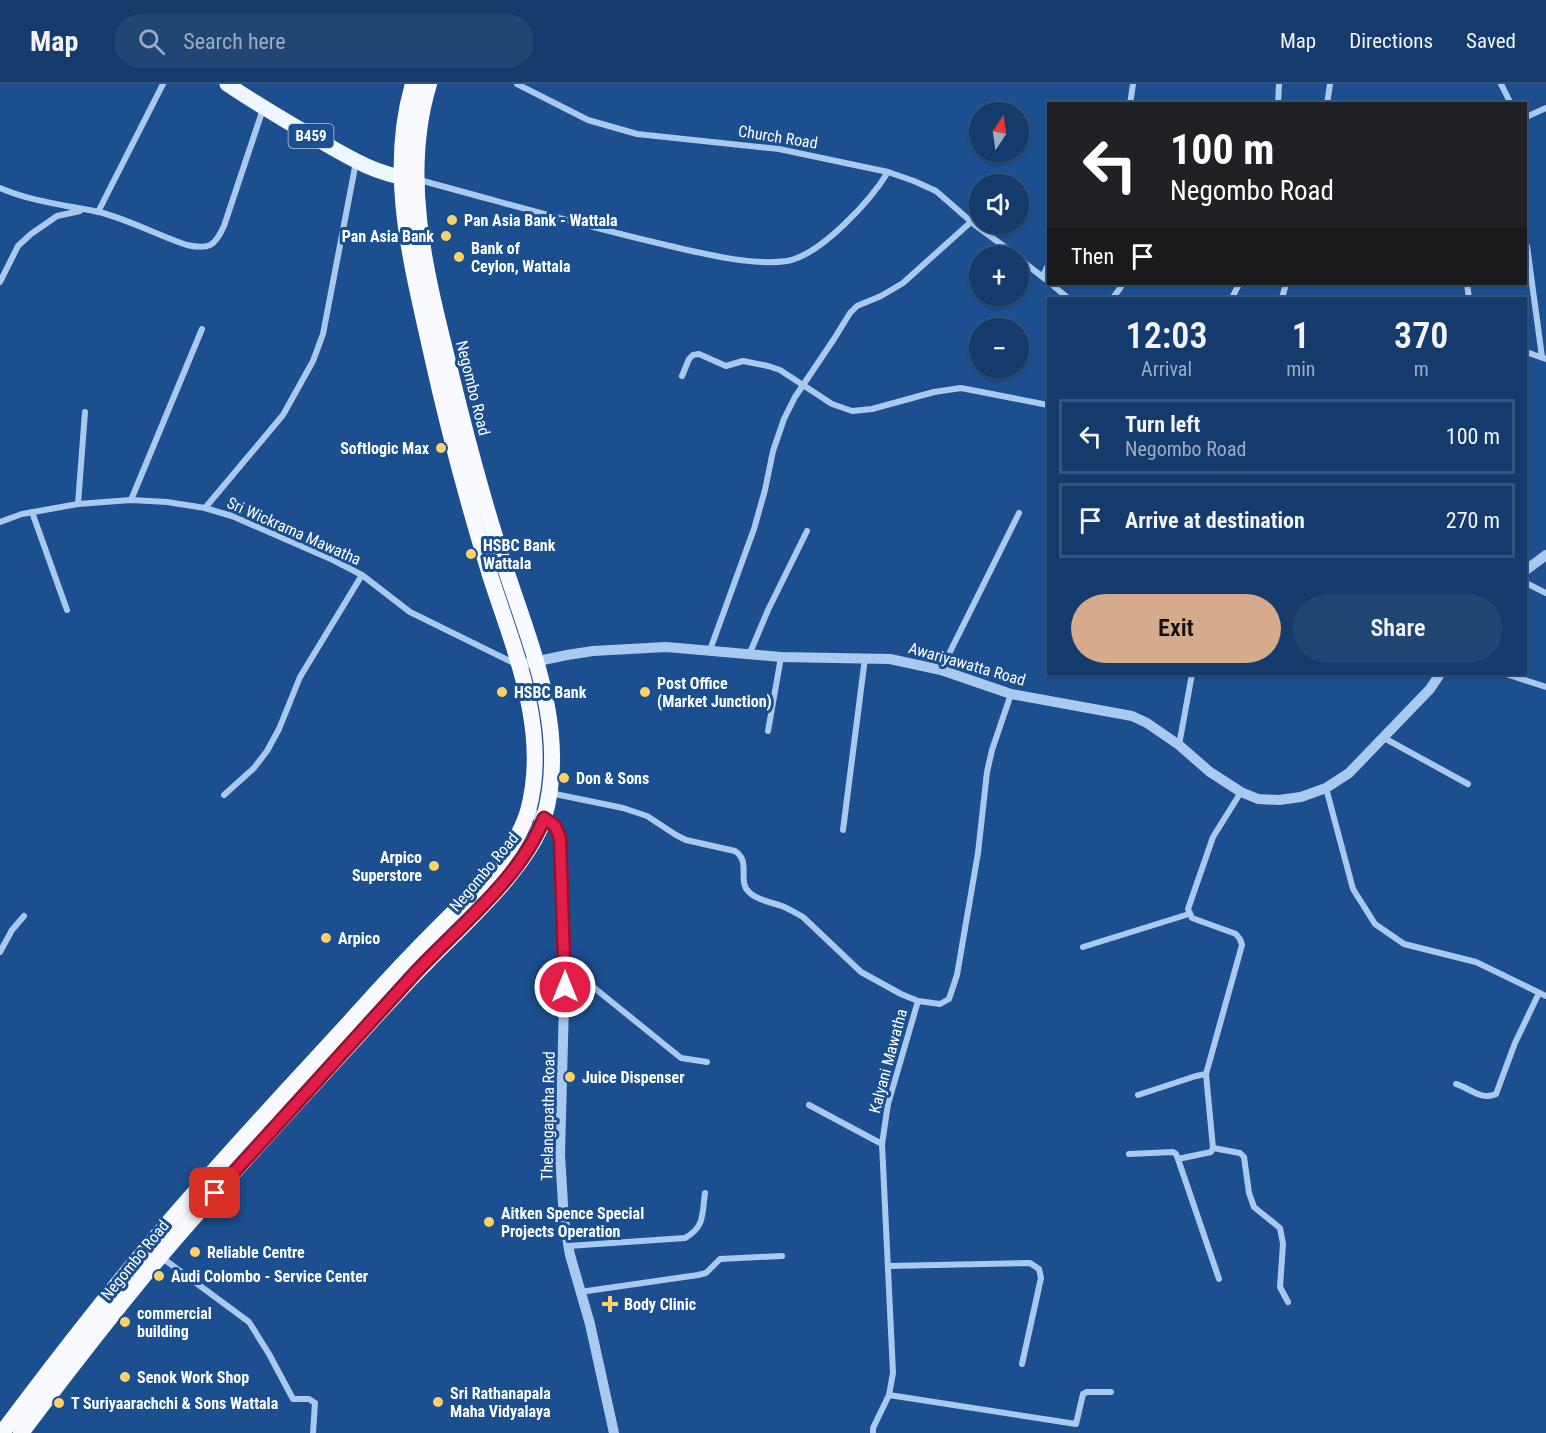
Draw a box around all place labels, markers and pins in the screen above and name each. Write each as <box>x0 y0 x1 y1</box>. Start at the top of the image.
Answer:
place label: Pan Asia Bank - Wattala <box>464 211 618 230</box>
marker: Pan Asia Bank - Wattala <box>445 213 459 227</box>
place label: Pan Asia Bank <box>342 227 434 246</box>
marker: Pan Asia Bank <box>439 229 453 243</box>
place label: Bank of Ceylon, Wattala <box>471 239 571 276</box>
marker: Bank of Ceylon, Wattala <box>452 250 466 264</box>
place label: Softlogic Max <box>340 439 430 458</box>
marker: Softlogic Max <box>434 441 448 455</box>
place label: HSBC Bank Wattala <box>483 536 556 573</box>
marker: HSBC Bank Wattala <box>464 547 478 561</box>
place label: Post Office (Market Junction) <box>657 674 772 711</box>
place label: HSBC Bank <box>514 683 587 702</box>
marker: HSBC Bank <box>495 685 509 699</box>
marker: Post Office (Market Junction) <box>638 685 652 699</box>
place label: Don & Sons <box>576 769 649 788</box>
marker: Don & Sons <box>557 771 571 785</box>
place label: Arpico Superstore <box>352 848 422 885</box>
marker: Arpico Superstore <box>427 859 441 873</box>
place label: Arpico <box>338 929 380 948</box>
marker: Arpico <box>319 931 333 945</box>
place label: Juice Dispenser <box>582 1068 684 1087</box>
marker: Juice Dispenser <box>563 1070 577 1084</box>
pin <box>189 1167 240 1218</box>
place label: Aitken Spence Special Projects Operation <box>501 1204 644 1241</box>
marker: Aitken Spence Special Projects Operation <box>482 1215 496 1229</box>
place label: Reliable Centre <box>207 1243 305 1262</box>
marker: Reliable Centre <box>188 1245 202 1259</box>
place label: Audi Colombo - Service Center <box>171 1267 368 1286</box>
marker: Audi Colombo - Service Center <box>152 1269 166 1283</box>
marker: Body Clinic <box>601 1295 619 1313</box>
place label: Body Clinic <box>624 1295 696 1314</box>
place label: commercial building <box>137 1304 212 1341</box>
marker: commercial building <box>118 1315 132 1329</box>
place label: Senok Work Shop <box>137 1368 249 1387</box>
marker: Senok Work Shop <box>118 1370 132 1384</box>
place label: Sri Rathanapala Maha Vidyalaya <box>450 1384 551 1421</box>
place label: T Suriyaarachchi & Sons Wattala <box>71 1394 279 1413</box>
marker: Sri Rathanapala Maha Vidyalaya <box>431 1395 445 1409</box>
marker: T Suriyaarachchi & Sons Wattala <box>52 1396 66 1410</box>

